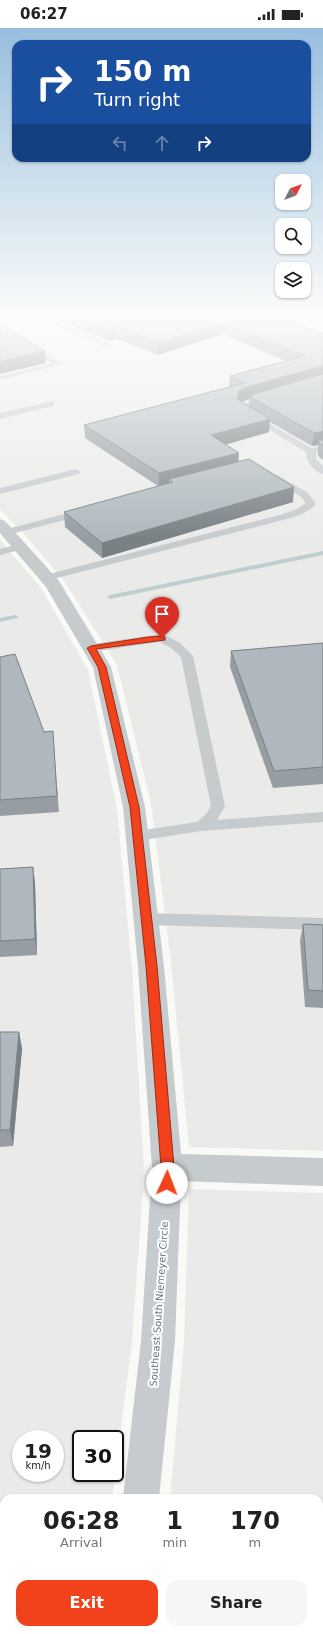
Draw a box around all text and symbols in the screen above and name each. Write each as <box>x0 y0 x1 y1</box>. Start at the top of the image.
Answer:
text: 06:27 <box>20 5 68 23</box>
text: 150 m <box>94 55 191 88</box>
icon: right <box>28 56 80 108</box>
text: Turn right <box>94 89 180 110</box>
icon: left <box>109 132 131 154</box>
icon: ahead <box>151 132 173 154</box>
icon: right <box>193 132 215 154</box>
north arrow <box>275 174 311 210</box>
map controls <box>275 174 311 298</box>
button: search <box>275 218 311 254</box>
button: layers <box>275 262 311 298</box>
pin <box>145 597 179 638</box>
icon: arrive <box>151 603 173 625</box>
position arrow <box>146 1162 188 1204</box>
street label: Southeast South Niemeyer Circle <box>148 1221 170 1387</box>
speed limit sign: 30 <box>72 1430 124 1482</box>
text: 19 <box>24 1439 52 1463</box>
text: km/h <box>25 1460 51 1471</box>
text: 06:28 <box>43 1507 119 1535</box>
text: 1 <box>166 1507 183 1535</box>
text: 170 <box>230 1507 280 1535</box>
text: Arrival <box>60 1535 102 1550</box>
text: min <box>162 1535 187 1550</box>
text: m <box>249 1535 261 1550</box>
button: Exit <box>16 1580 158 1626</box>
button: Share <box>166 1580 307 1626</box>

